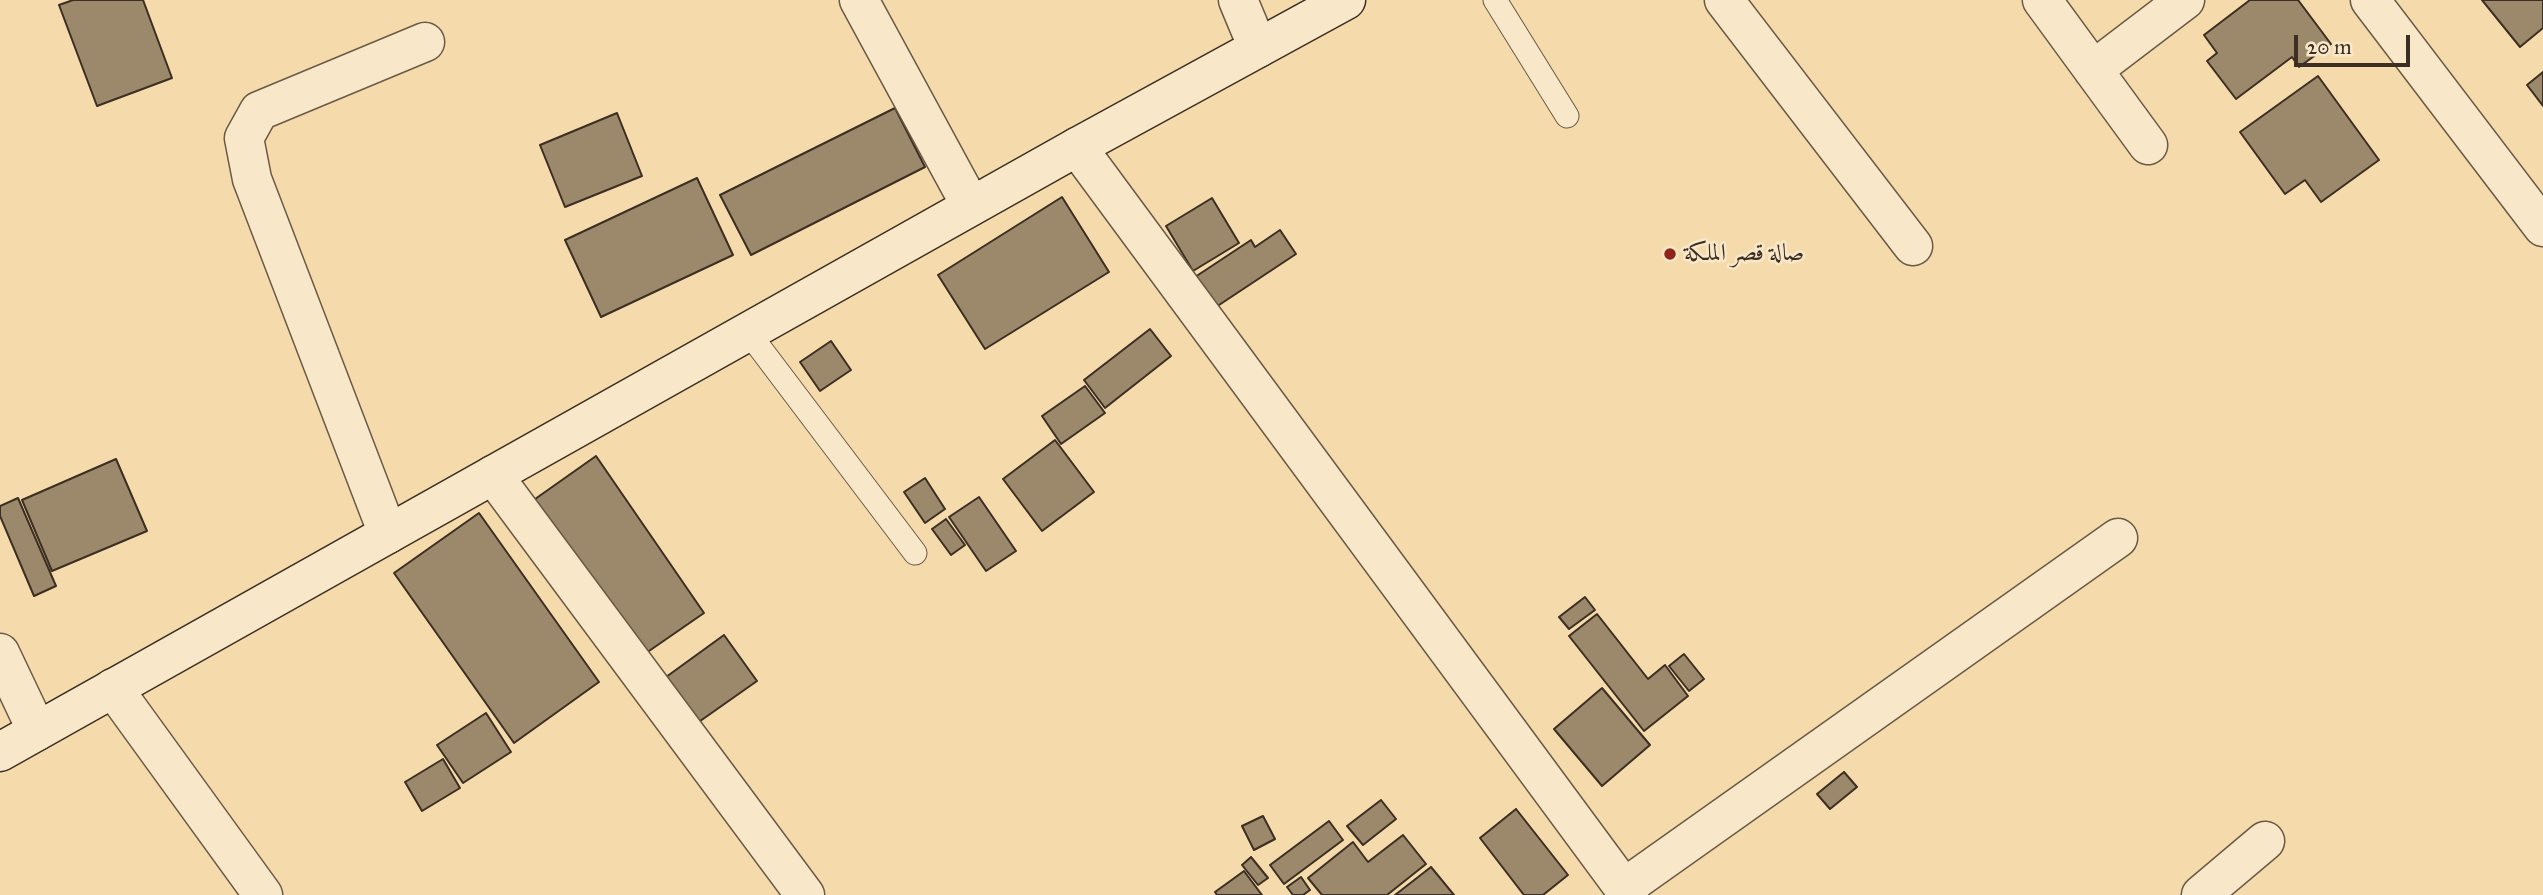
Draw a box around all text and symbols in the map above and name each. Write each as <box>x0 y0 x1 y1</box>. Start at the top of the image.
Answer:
scale bar <box>2298 21 2414 65</box>
text: 20 m <box>2307 34 2352 60</box>
place label: صالة قصر الملكة <box>1684 240 1804 268</box>
marker: صالة قصر الملكة <box>1662 246 1678 262</box>

